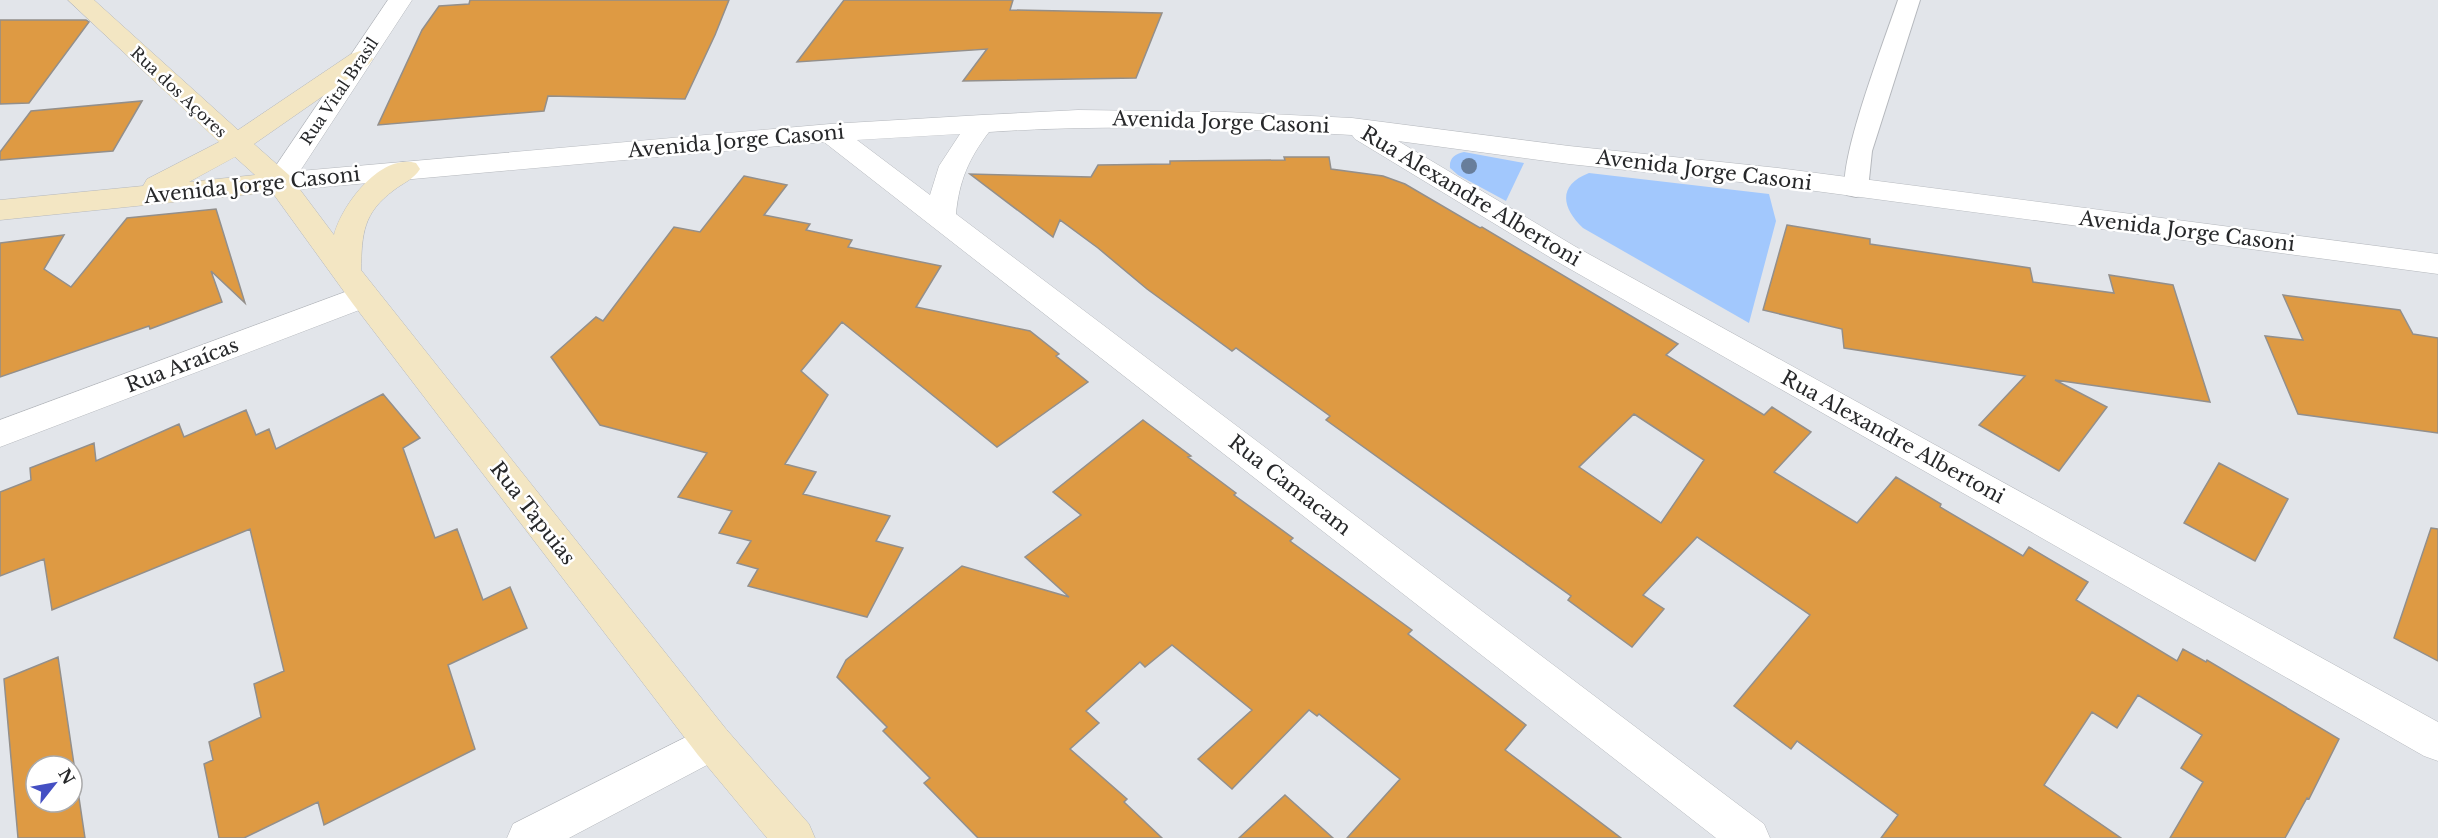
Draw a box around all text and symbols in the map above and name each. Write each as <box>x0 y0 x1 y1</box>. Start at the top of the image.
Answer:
street label: Rua Vital Brasil <box>296 34 382 148</box>
street label: Rua dos Açores <box>127 42 231 142</box>
street label: Avenida Jorge Casoni <box>1111 106 1330 138</box>
street label: Avenida Jorge Casoni <box>626 120 845 163</box>
street label: Rua Alexandre Albertoni <box>1357 121 1585 271</box>
street label: Avenida Jorge Casoni <box>1594 145 1813 195</box>
street label: Avenida Jorge Casoni <box>142 162 361 208</box>
street label: Avenida Jorge Casoni <box>2077 206 2296 256</box>
street label: Rua Araícas <box>122 333 242 397</box>
street label: Rua Alexandre Albertoni <box>1777 365 2009 509</box>
street label: Rua Camacam <box>1224 430 1356 541</box>
street label: Rua Tapuias <box>485 457 581 569</box>
north arrow <box>24 754 84 814</box>
text: N <box>54 765 79 788</box>

